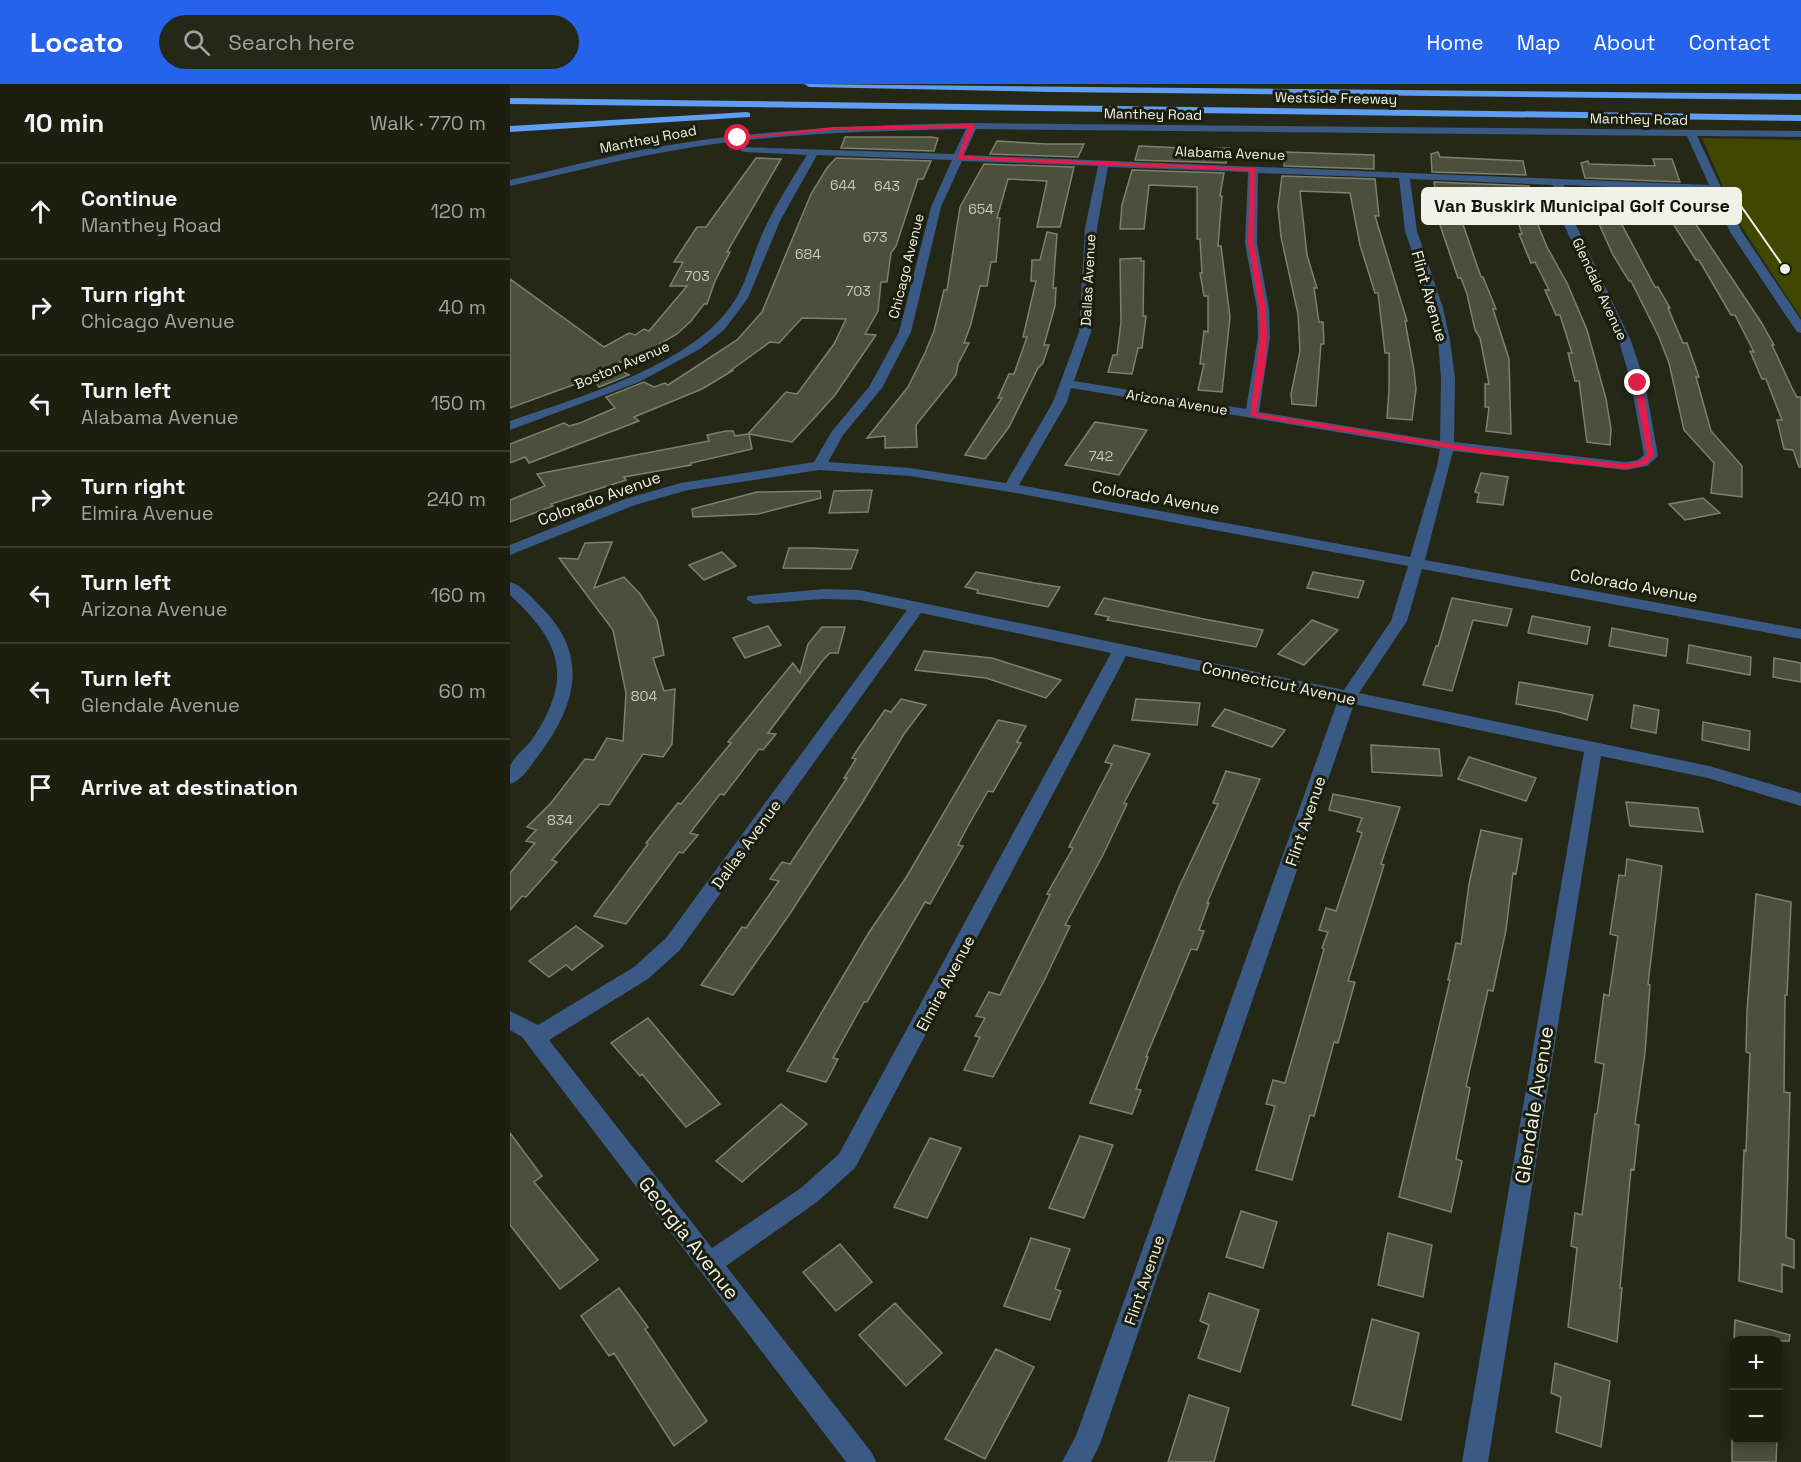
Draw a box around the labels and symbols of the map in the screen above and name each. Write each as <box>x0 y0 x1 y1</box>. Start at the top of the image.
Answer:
street label: Westside Freeway <box>1275 88 1397 108</box>
street label: Manthey Road <box>1104 104 1202 124</box>
street label: Manthey Road <box>1590 109 1688 129</box>
street label: Manthey Road <box>598 121 698 157</box>
route start <box>724 124 750 150</box>
street label: Alabama Avenue <box>1175 142 1285 164</box>
house number: 644 <box>830 176 856 194</box>
house number: 643 <box>874 177 900 195</box>
callout: Van Buskirk Municipal Golf Course <box>1422 188 1741 224</box>
text: Van Buskirk Municipal Golf Course <box>1434 194 1730 217</box>
house number: 654 <box>968 200 994 218</box>
street label: Chicago Avenue <box>884 212 928 320</box>
house number: 673 <box>863 228 887 246</box>
street label: Dallas Avenue <box>1077 233 1099 327</box>
street label: Glendale Avenue <box>1568 235 1632 343</box>
house number: 684 <box>795 245 821 263</box>
street label: Flint Avenue <box>1406 248 1453 344</box>
house number: 703 <box>684 267 710 285</box>
house number: 703 <box>845 282 871 300</box>
street label: Boston Avenue <box>572 337 672 393</box>
route end <box>1624 369 1650 395</box>
street label: Arizona Avenue <box>1125 385 1229 419</box>
house number: 742 <box>1089 447 1113 465</box>
street label: Colorado Avenue <box>535 466 664 530</box>
street label: Colorado Avenue <box>1090 476 1221 519</box>
street label: Colorado Avenue <box>1568 564 1699 607</box>
street label: Connecticut Avenue <box>1200 657 1358 710</box>
house number: 804 <box>631 687 657 705</box>
street label: Flint Avenue <box>1280 773 1331 869</box>
street label: Dallas Avenue <box>707 795 786 893</box>
house number: 834 <box>547 811 573 829</box>
street label: Elmira Avenue <box>911 932 980 1035</box>
street label: Glendale Avenue <box>1509 1025 1559 1185</box>
street label: Georgia Avenue <box>633 1171 745 1305</box>
street label: Flint Avenue <box>1119 1232 1170 1328</box>

